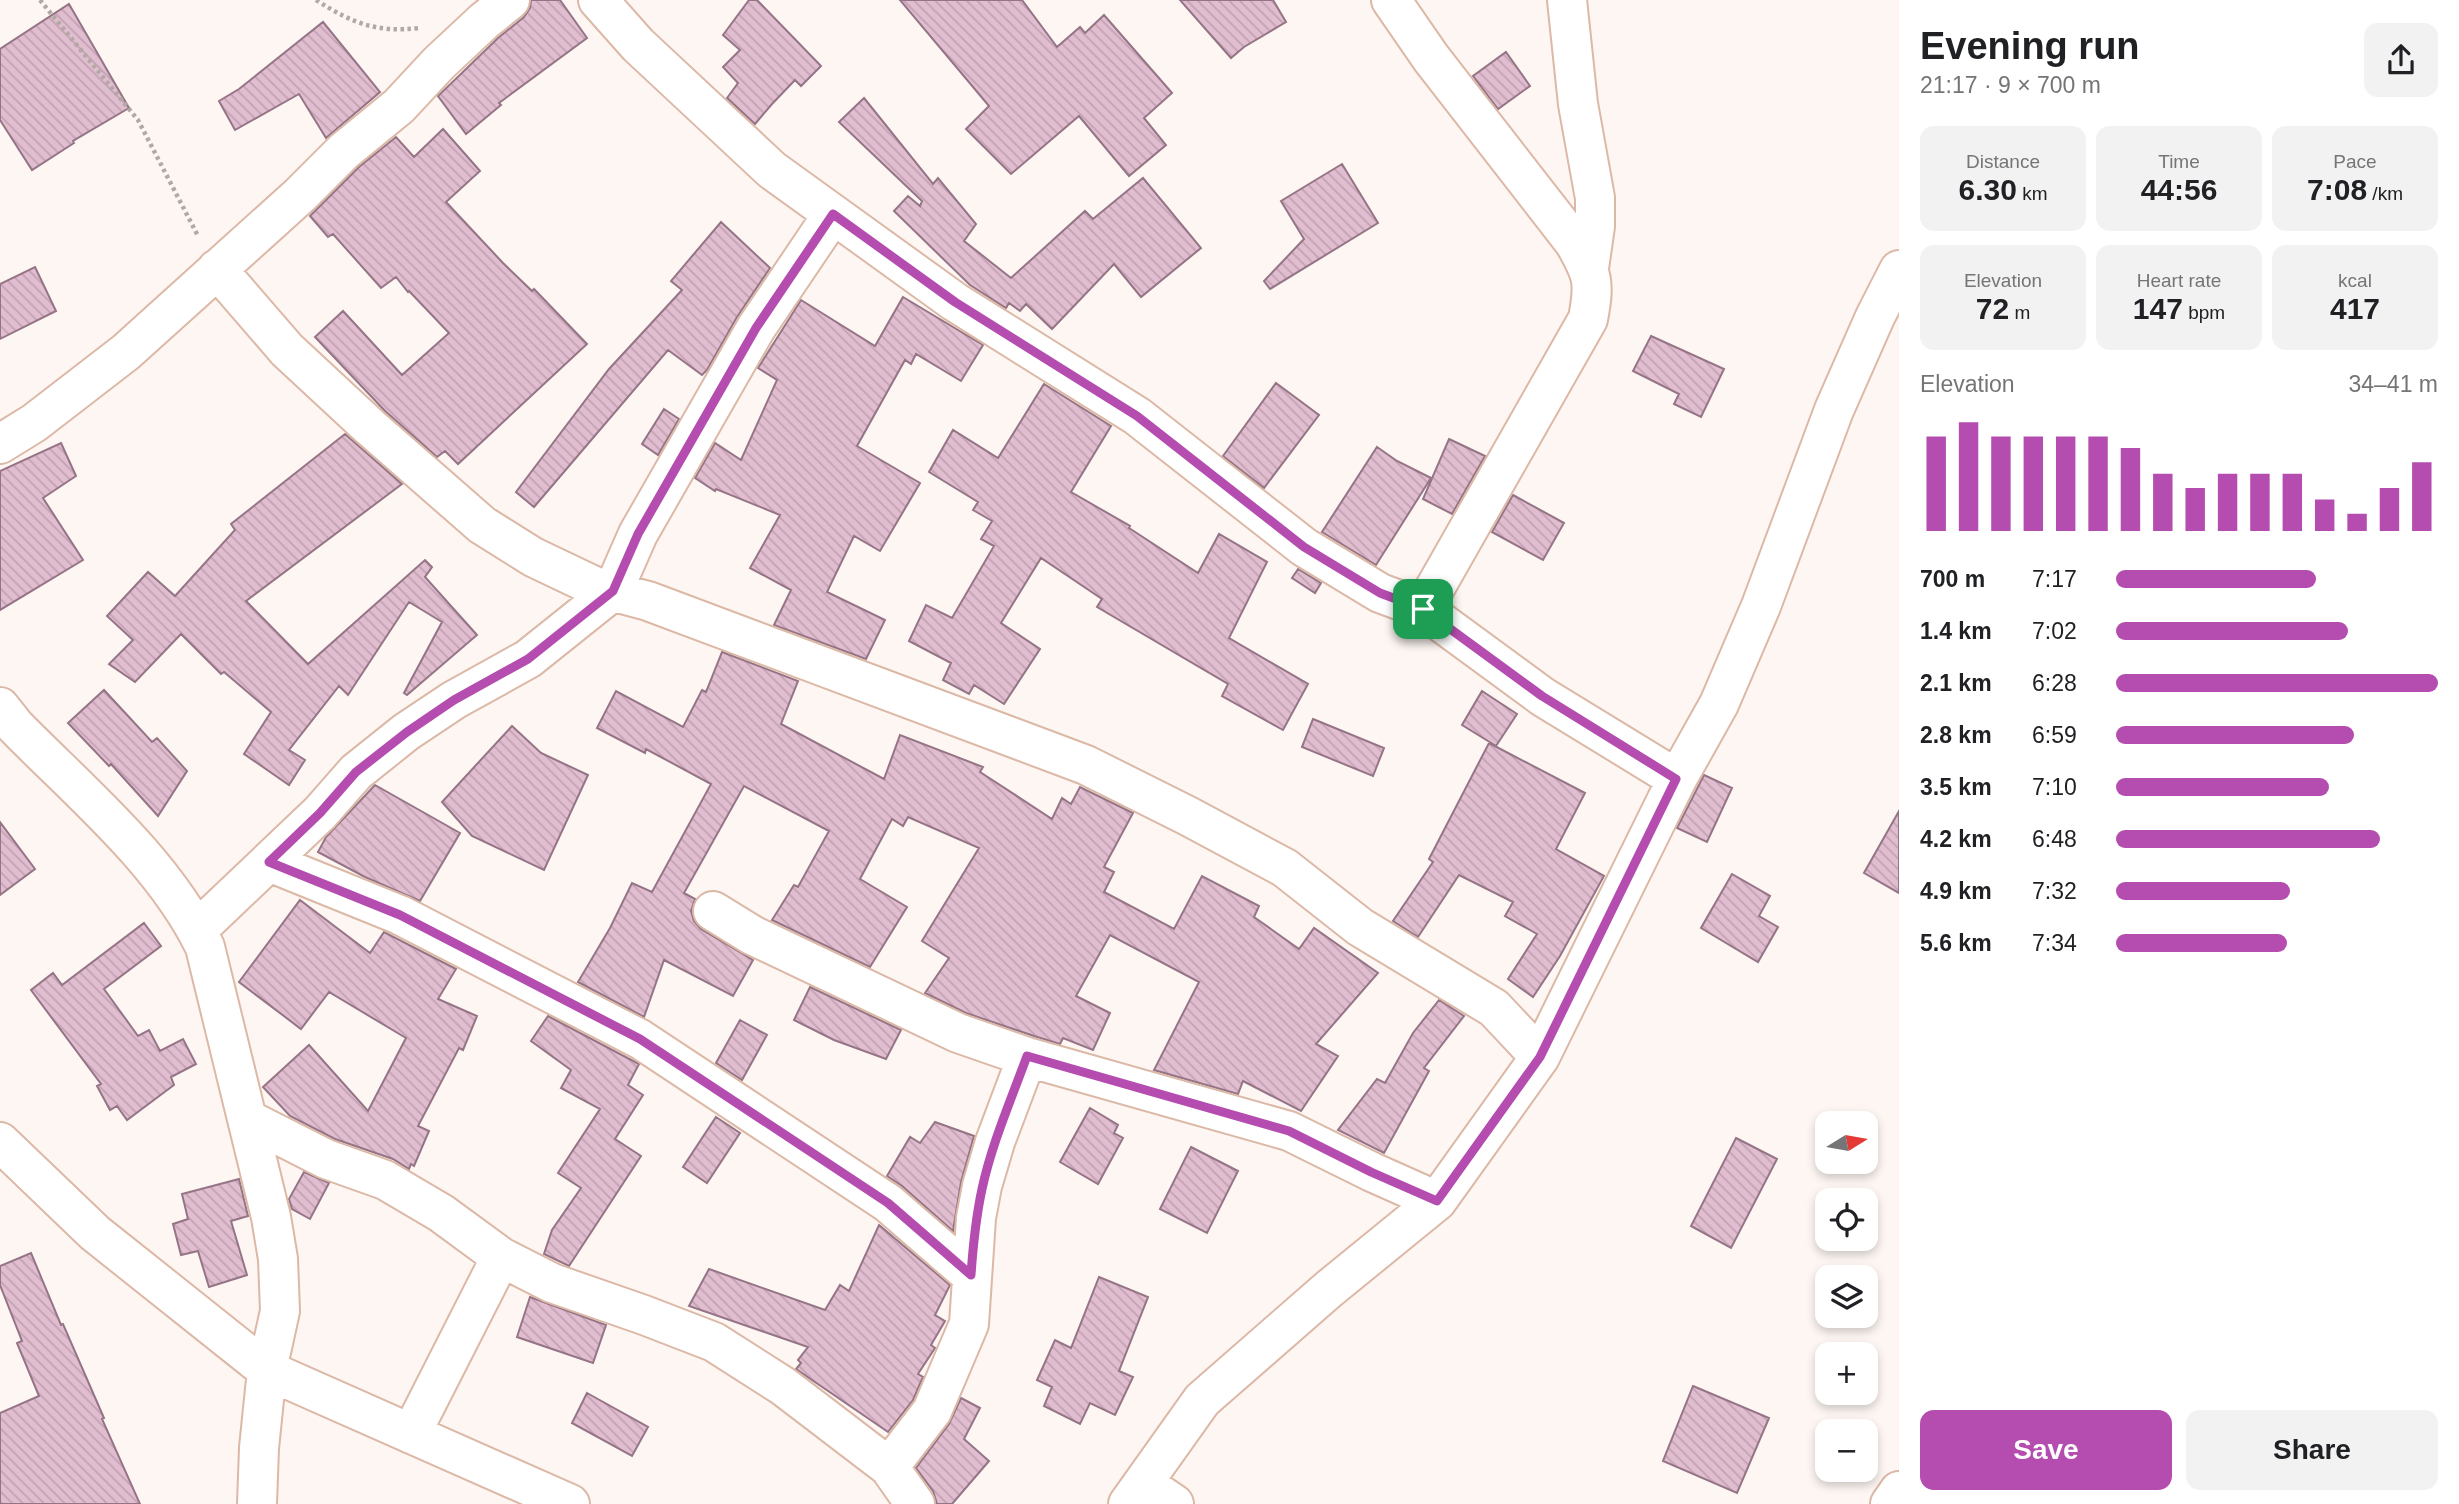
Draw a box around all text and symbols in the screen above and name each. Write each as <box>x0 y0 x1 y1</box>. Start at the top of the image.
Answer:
button: share <box>2364 23 2438 97</box>
text: Evening run <box>1920 25 2140 67</box>
text: 21:17 · 9 × 700 m <box>1920 72 2101 98</box>
text: Distance <box>1966 151 2040 172</box>
text: Time <box>2158 151 2200 172</box>
text: Pace <box>2333 151 2377 172</box>
text: 6.30 <box>1959 173 2017 206</box>
text: 44:56 <box>2141 173 2217 206</box>
text: 7:08 <box>2307 173 2367 206</box>
text: km <box>2017 183 2048 204</box>
text: /km <box>2367 183 2403 204</box>
text: Elevation <box>1964 270 2042 291</box>
text: Heart rate <box>2137 270 2221 291</box>
text: kcal <box>2338 270 2372 291</box>
text: 72 <box>1976 292 2009 325</box>
text: 147 <box>2133 292 2183 325</box>
text: 417 <box>2330 292 2380 325</box>
text: m <box>2009 302 2030 323</box>
text: bpm <box>2183 302 2225 323</box>
text: Elevation <box>1920 371 2015 397</box>
text: 34–41 m <box>2348 371 2438 397</box>
text: 700 m <box>1920 566 1985 592</box>
text: 7:17 <box>2032 566 2077 592</box>
pin <box>1393 579 1453 639</box>
icon: arrive <box>1404 590 1442 628</box>
text: 1.4 km <box>1920 618 1992 644</box>
text: 7:02 <box>2032 618 2077 644</box>
text: 2.1 km <box>1920 670 1992 696</box>
text: 6:28 <box>2032 670 2077 696</box>
text: 2.8 km <box>1920 722 1992 748</box>
text: 6:59 <box>2032 722 2077 748</box>
text: 3.5 km <box>1920 774 1992 800</box>
text: 7:10 <box>2032 774 2077 800</box>
text: 4.2 km <box>1920 826 1992 852</box>
text: 6:48 <box>2032 826 2077 852</box>
text: 4.9 km <box>1920 878 1992 904</box>
text: 7:32 <box>2032 878 2077 904</box>
text: 5.6 km <box>1920 930 1992 956</box>
text: 7:34 <box>2032 930 2077 956</box>
north arrow <box>1815 1111 1878 1174</box>
map controls <box>1815 1111 1878 1482</box>
button: locate <box>1815 1188 1878 1251</box>
button: layers <box>1815 1265 1878 1328</box>
button: + <box>1815 1342 1878 1405</box>
button: Save <box>1920 1410 2172 1490</box>
button: Share <box>2186 1410 2438 1490</box>
button: − <box>1815 1419 1878 1482</box>

